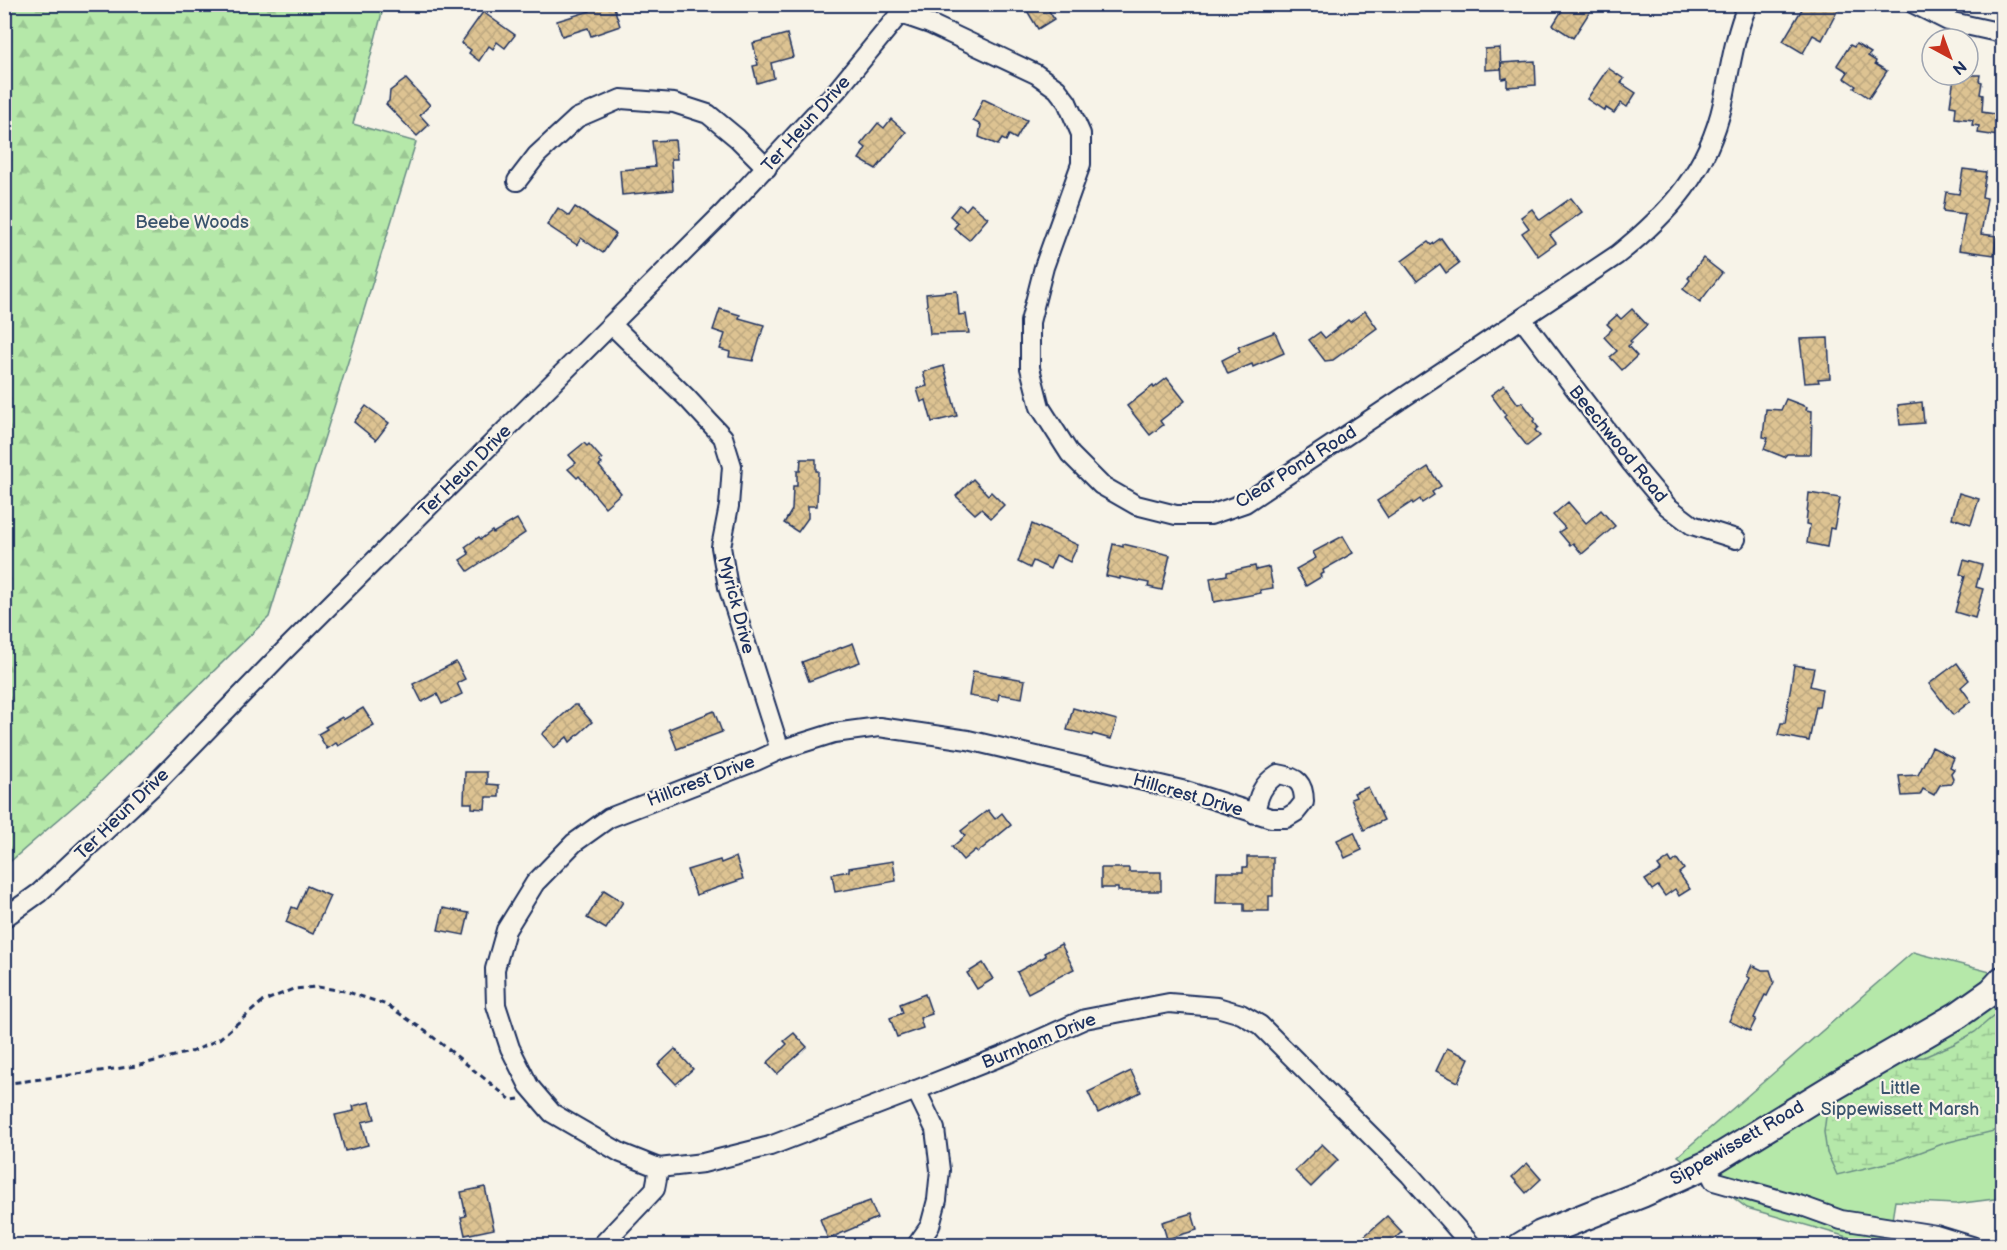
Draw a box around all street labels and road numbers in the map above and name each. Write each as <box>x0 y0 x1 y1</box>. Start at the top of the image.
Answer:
street label: Ter Heun Drive <box>757 71 855 176</box>
street label: Beechwood Road <box>1564 381 1672 507</box>
street label: Ter Heun Drive <box>414 420 516 522</box>
street label: Clear Pond Road <box>1232 421 1360 513</box>
street label: Myrick Drive <box>713 554 759 656</box>
street label: Hillcrest Drive <box>644 751 758 811</box>
street label: Ter Heun Drive <box>71 764 173 864</box>
street label: Hillcrest Drive <box>1131 769 1246 821</box>
street label: Burnham Drive <box>979 1008 1099 1073</box>
street label: Sippewissett Road <box>1666 1096 1808 1190</box>

